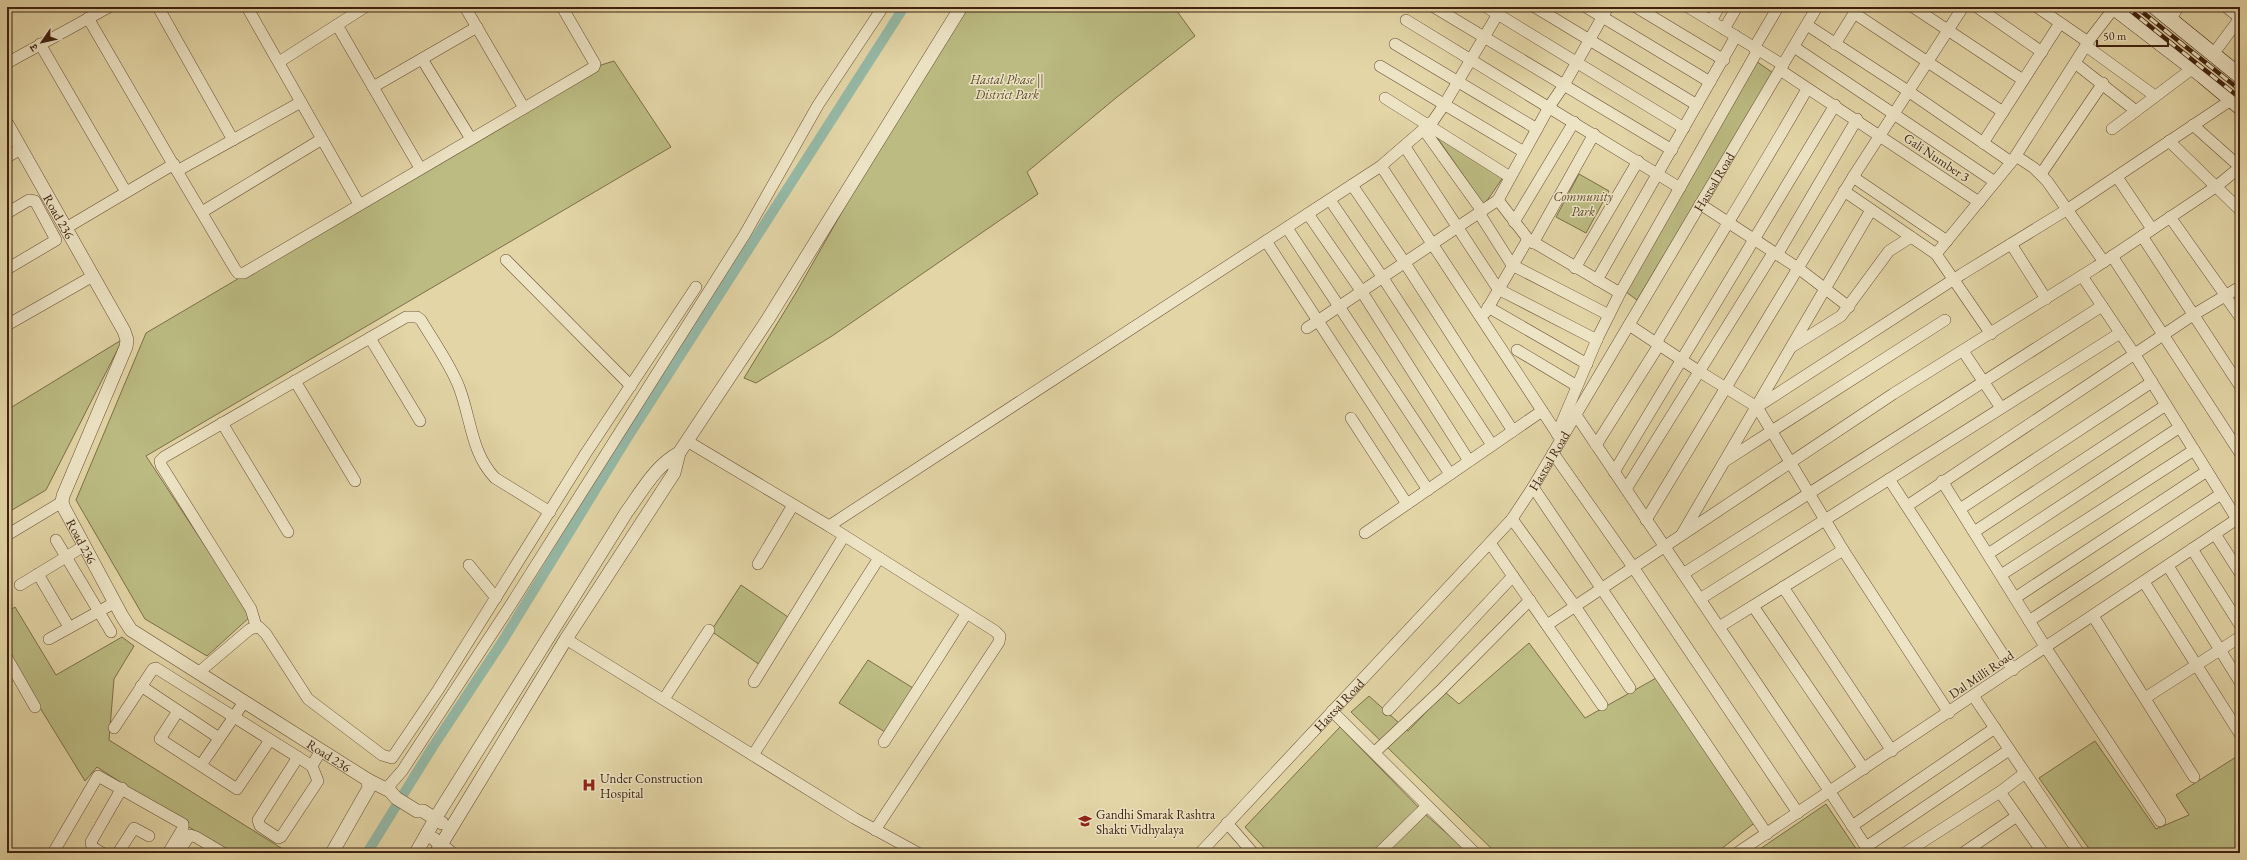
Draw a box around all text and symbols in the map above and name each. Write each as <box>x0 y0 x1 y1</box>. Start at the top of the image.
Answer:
north arrow <box>22 22 62 62</box>
scale bar <box>2097 22 2168 48</box>
text: 50 m <box>2103 28 2127 44</box>
text: उ <box>26 40 42 55</box>
park label: Hastal Phase || District Park <box>969 71 1044 103</box>
street label: Gali Number 3 <box>1901 129 1973 186</box>
street label: Hastsal Road <box>1690 149 1738 215</box>
park label: Community Park <box>1553 188 1614 220</box>
street label: Road 236 <box>39 191 78 242</box>
street label: Hastsal Road <box>1525 428 1573 494</box>
street label: Road 236 <box>62 516 100 567</box>
street label: Dal Milli Road <box>1946 646 2017 702</box>
street label: Hastsal Road <box>1310 675 1368 735</box>
street label: Road 236 <box>304 736 354 776</box>
place label: Under Construction Hospital <box>600 770 703 802</box>
hospital icon: Under Construction Hospital <box>581 777 597 793</box>
place label: Gandhi Smarak Rashtra Shakti Vidhyalaya <box>1096 806 1216 838</box>
school or university icon: Gandhi Smarak Rashtra Shakti Vidhyalaya <box>1077 813 1093 829</box>

